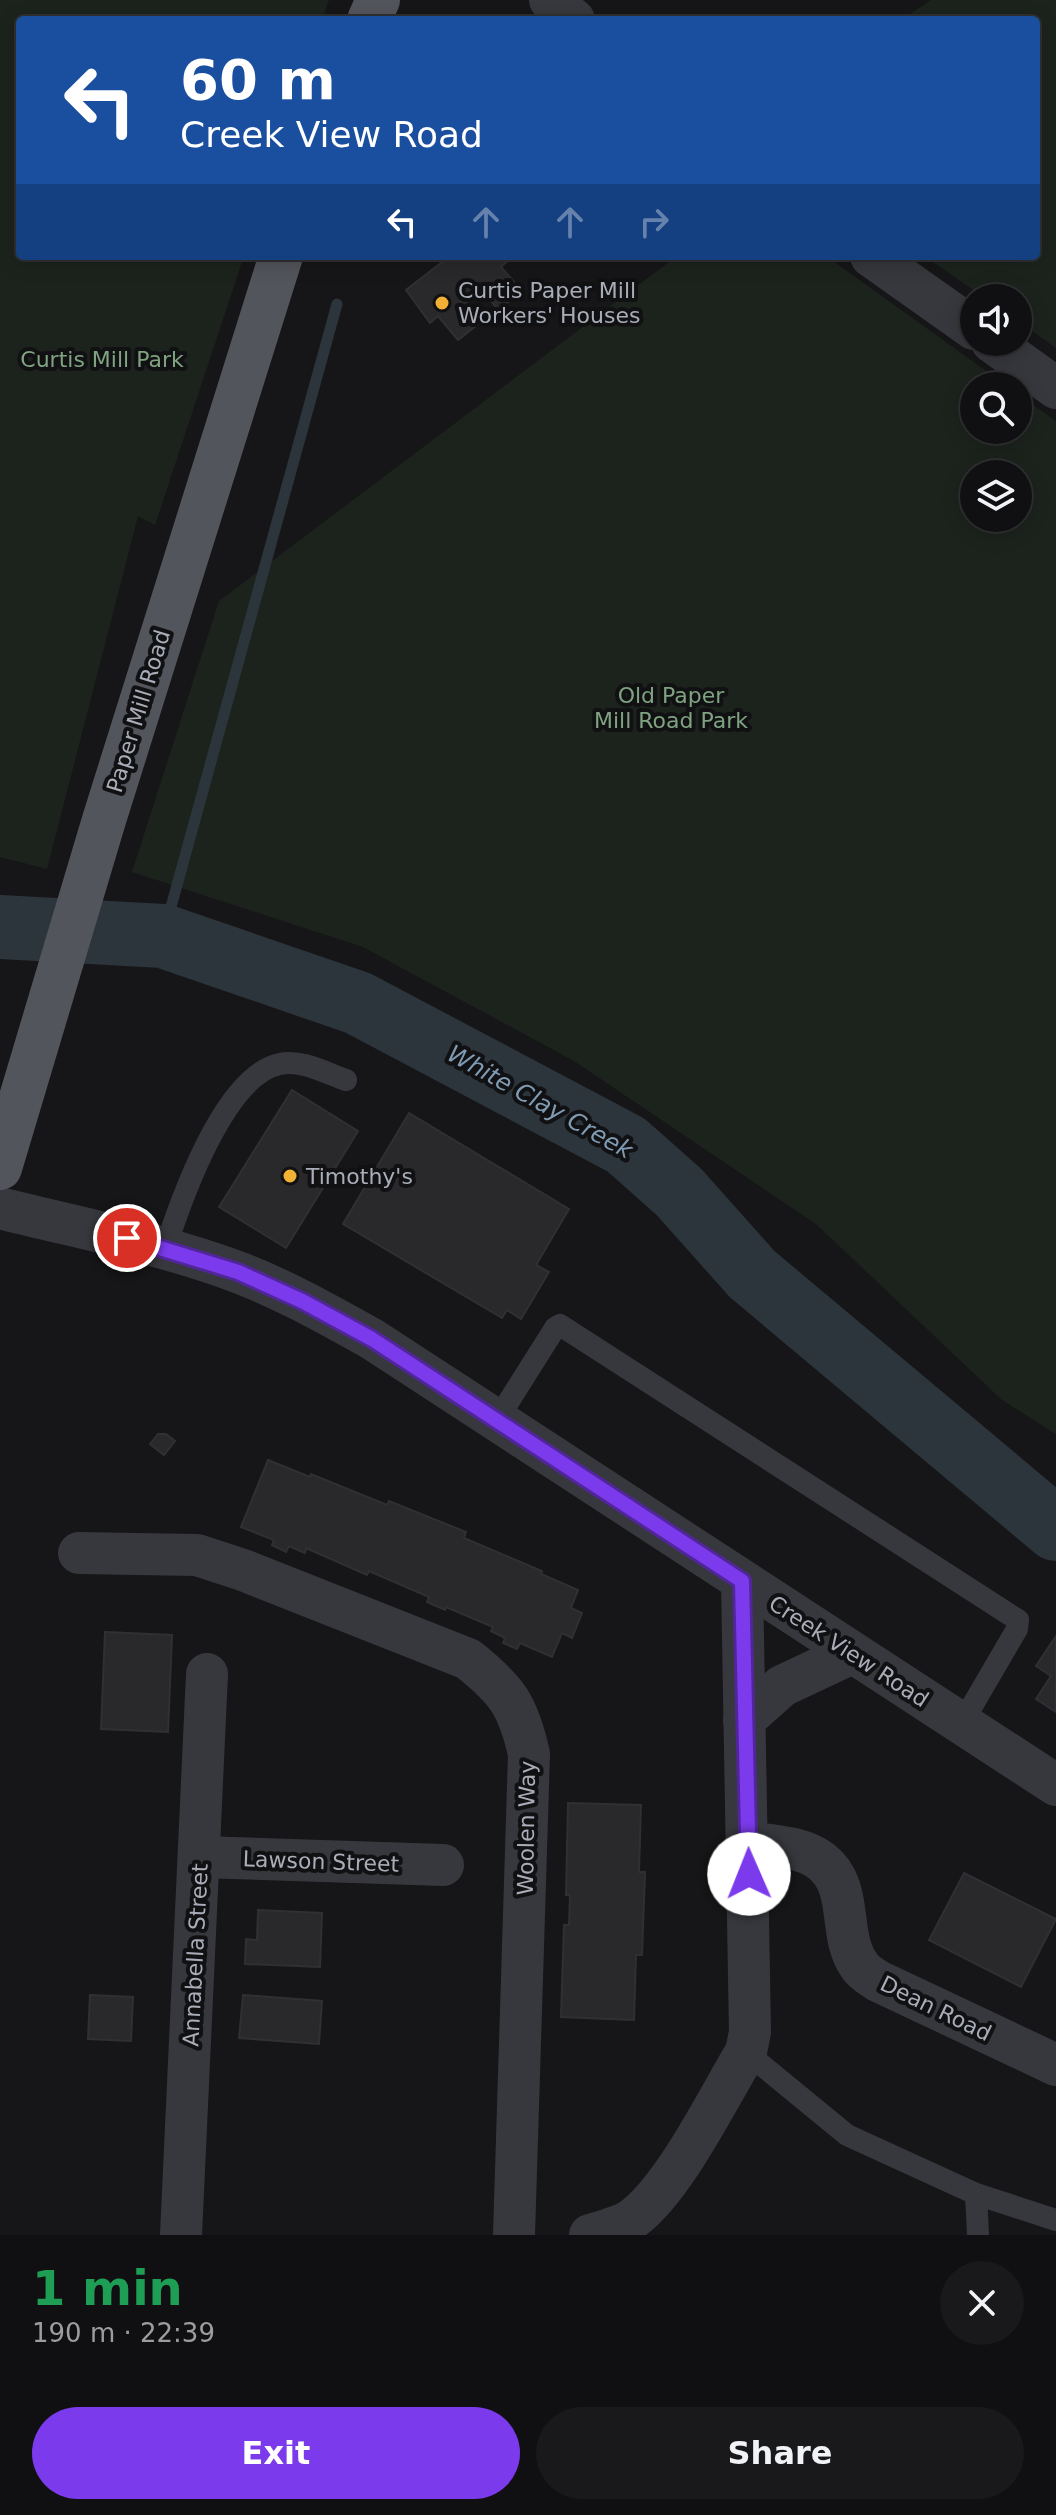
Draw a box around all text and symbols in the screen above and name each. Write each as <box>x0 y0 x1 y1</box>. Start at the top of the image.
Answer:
text: 60 m <box>180 47 336 112</box>
icon: left <box>48 48 152 152</box>
text: Creek View Road <box>180 114 483 155</box>
icon: left <box>380 200 424 244</box>
icon: ahead <box>464 200 508 244</box>
icon: ahead <box>548 200 592 244</box>
icon: right <box>632 200 676 244</box>
place label: Curtis Paper Mill Workers' Houses <box>458 278 640 328</box>
map controls <box>960 284 1032 532</box>
button: sound <box>960 284 1032 356</box>
marker: Curtis Paper Mill Workers' Houses <box>433 294 451 312</box>
park label: Curtis Mill Park <box>20 347 184 372</box>
button: search <box>960 372 1032 444</box>
button: layers <box>960 460 1032 532</box>
street label: Paper Mill Road <box>102 627 175 796</box>
park label: Old Paper Mill Road Park <box>594 683 748 733</box>
water label: White Clay Creek <box>442 1039 638 1165</box>
place label: Timothy's <box>305 1164 413 1189</box>
marker: Timothy's <box>281 1167 299 1185</box>
pin <box>93 1204 161 1272</box>
icon: arrive <box>105 1216 149 1260</box>
street label: Creek View Road <box>764 1591 933 1712</box>
street label: Woolen Way <box>513 1760 540 1896</box>
position arrow <box>707 1832 791 1916</box>
street label: Lawson Street <box>242 1846 400 1877</box>
street label: Annabella Street <box>178 1862 213 2047</box>
street label: Dean Road <box>876 1971 995 2046</box>
text: 1 min <box>32 2260 183 2316</box>
button: close <box>940 2261 1024 2345</box>
text: 190 m · 22:39 <box>32 2318 215 2348</box>
button: Exit <box>32 2407 520 2499</box>
button: Share <box>536 2407 1024 2499</box>

